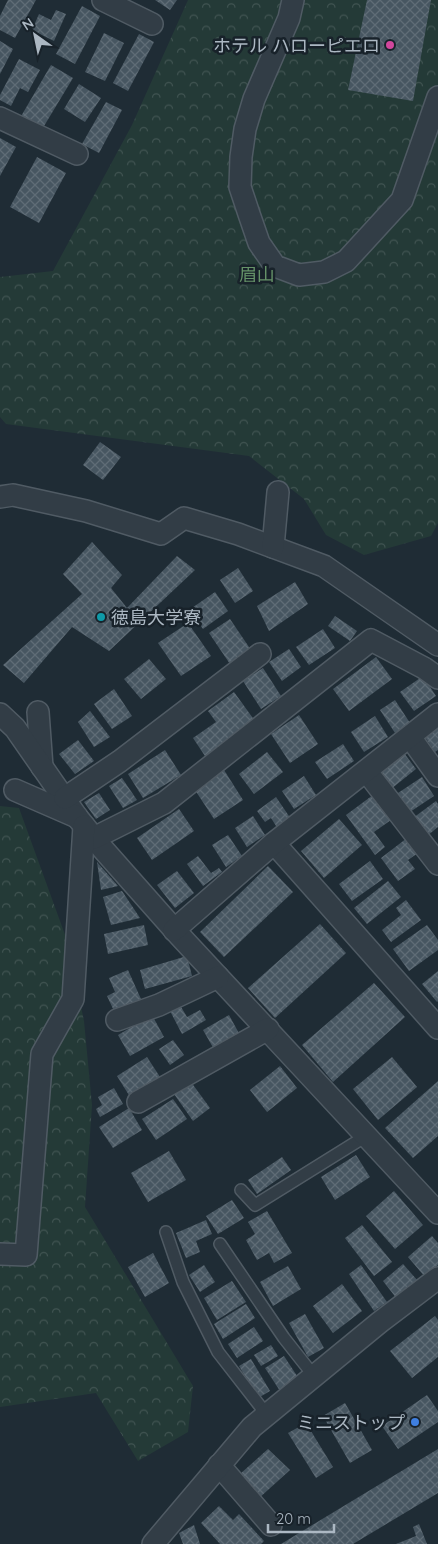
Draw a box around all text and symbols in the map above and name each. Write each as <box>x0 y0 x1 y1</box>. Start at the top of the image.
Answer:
north arrow <box>10 10 60 60</box>
text: N <box>19 14 37 34</box>
place label: ホテル ハローピエロ <box>213 34 380 57</box>
marker: ホテル ハローピエロ <box>384 39 396 51</box>
park label: 眉山 <box>239 263 275 286</box>
place label: 徳島大学寮 <box>111 606 201 629</box>
marker: 徳島大学寮 <box>95 611 107 623</box>
place label: ミニストップ <box>297 1411 405 1434</box>
marker: ミニストップ <box>409 1416 421 1428</box>
scale bar <box>268 1502 334 1534</box>
text: 20 m <box>276 1509 311 1528</box>

